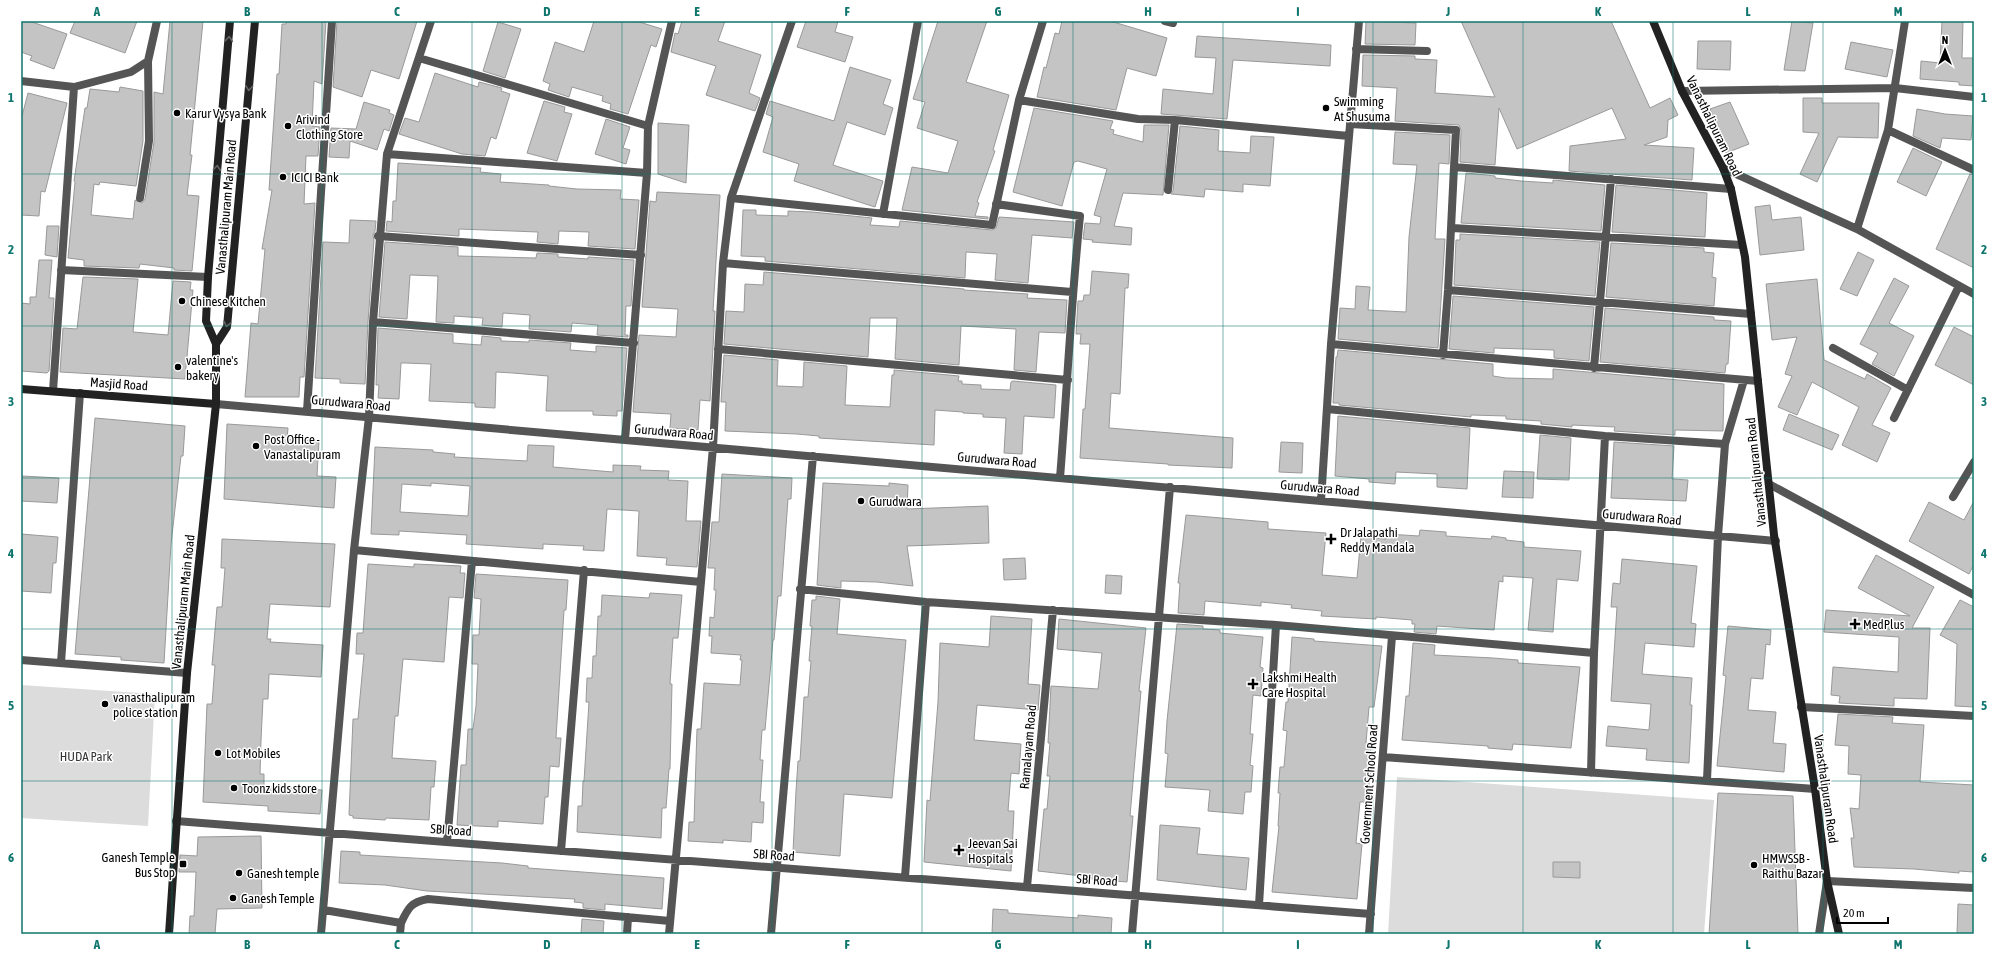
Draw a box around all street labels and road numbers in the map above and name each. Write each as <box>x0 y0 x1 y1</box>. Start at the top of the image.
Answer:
street label: Vanasthalipuram Road <box>1683 73 1745 179</box>
street label: Vanasthalipuram Main Road <box>213 139 239 275</box>
street label: Masjid Road <box>90 374 148 394</box>
street label: Gurudwara Road <box>311 392 391 414</box>
street label: Vanasthalipuram Road <box>1743 417 1769 527</box>
street label: Gurudwara Road <box>634 421 714 443</box>
street label: Gurudwara Road <box>957 449 1037 471</box>
street label: Gurudwara Road <box>1280 477 1360 499</box>
street label: Gurudwara Road <box>1602 506 1682 528</box>
street label: Vanasthalipuram Main Road <box>168 534 198 670</box>
street label: Ramalayam Road <box>1017 704 1039 790</box>
street label: Government School Road <box>1357 724 1381 844</box>
street label: Vanasthalipuram Road <box>1811 734 1841 844</box>
street label: SBI Road <box>430 821 472 839</box>
street label: SBI Road <box>753 846 795 864</box>
street label: SBI Road <box>1076 871 1118 889</box>

